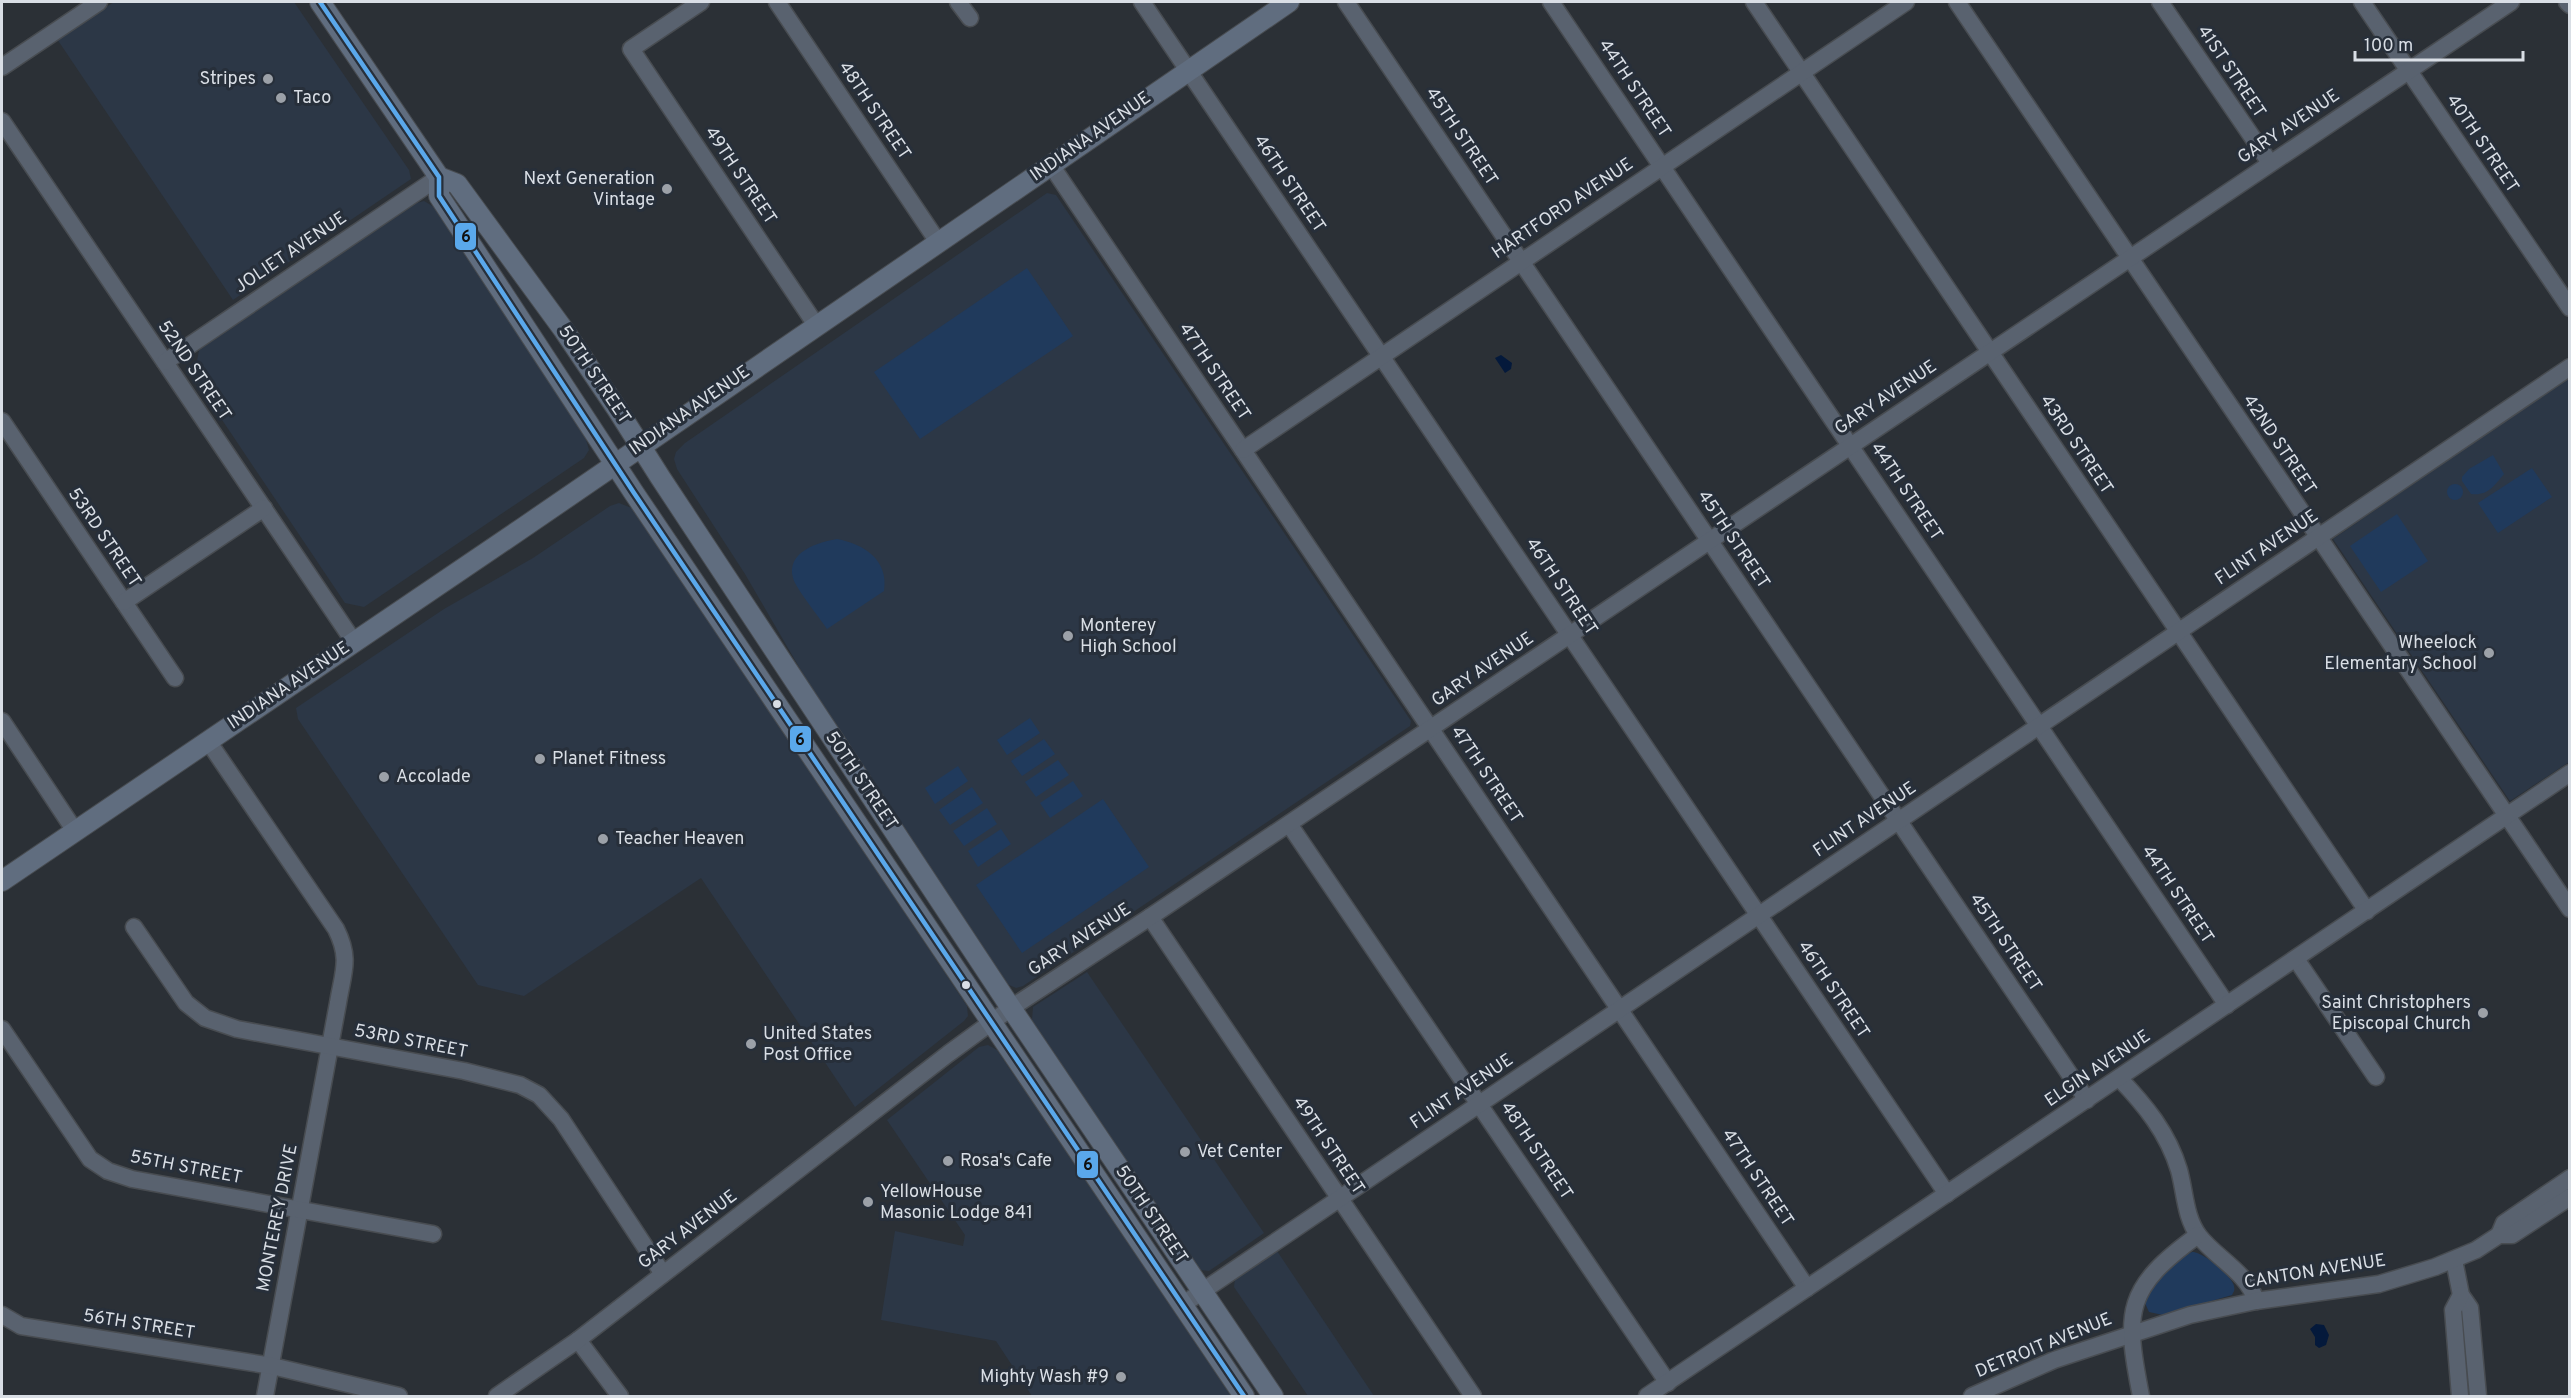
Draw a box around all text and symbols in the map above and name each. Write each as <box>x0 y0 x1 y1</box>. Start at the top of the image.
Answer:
street label: 41ST STREET <box>2192 21 2270 123</box>
scale bar <box>2355 24 2523 62</box>
street label: 44TH STREET <box>1593 35 1675 143</box>
text: 100 m <box>2364 35 2413 58</box>
street label: 48TH STREET <box>833 57 915 165</box>
place label: Stripes <box>199 68 256 91</box>
marker: Stripes <box>261 72 275 86</box>
street label: 45TH STREET <box>1420 83 1502 191</box>
street label: GARY AVENUE <box>2233 84 2345 170</box>
place label: Taco <box>293 87 331 110</box>
street label: INDIANA AVENUE <box>1026 87 1156 187</box>
street label: 40TH STREET <box>2441 90 2523 198</box>
marker: Taco <box>274 91 288 105</box>
street label: 49TH STREET <box>699 123 781 229</box>
street label: 46TH STREET <box>1248 131 1330 237</box>
street label: HARTFORD AVENUE <box>1488 153 1638 265</box>
place label: Next Generation Vintage <box>523 168 655 212</box>
marker: Next Generation Vintage <box>660 182 674 196</box>
street label: JOLIET AVENUE <box>230 207 352 299</box>
line badge: 6 <box>454 222 477 251</box>
text: 6 <box>461 228 471 248</box>
street label: 52ND STREET <box>152 316 236 426</box>
street label: 47TH STREET <box>1173 319 1255 425</box>
street label: 50TH STREET <box>553 321 635 429</box>
street label: GARY AVENUE <box>1830 355 1942 441</box>
street label: INDIANA AVENUE <box>625 361 755 461</box>
street label: 42ND STREET <box>2237 390 2321 500</box>
street label: 43RD STREET <box>2034 391 2118 499</box>
street label: 44TH STREET <box>1865 438 1947 546</box>
street label: 53RD STREET <box>62 484 146 592</box>
street label: 45TH STREET <box>1692 486 1774 594</box>
street label: FLINT AVENUE <box>2211 505 2323 591</box>
street label: 46TH STREET <box>1520 534 1602 640</box>
place label: Monterey High School <box>1080 615 1177 659</box>
street label: GARY AVENUE <box>1427 627 1539 713</box>
marker: Monterey High School <box>1061 629 1075 643</box>
place label: Wheelock Elementary School <box>2324 632 2477 676</box>
street label: INDIANA AVENUE <box>224 637 354 735</box>
marker: Wheelock Elementary School <box>2482 646 2496 660</box>
unlabelled marker <box>771 698 783 710</box>
street label: 47TH STREET <box>1445 722 1527 828</box>
line badge: 6 <box>789 725 812 753</box>
street label: 50TH STREET <box>820 727 902 835</box>
text: 6 <box>795 731 805 751</box>
place label: Planet Fitness <box>552 748 666 771</box>
marker: Planet Fitness <box>533 752 547 766</box>
place label: Accolade <box>396 766 471 789</box>
marker: Accolade <box>377 770 391 784</box>
street label: FLINT AVENUE <box>1809 777 1921 863</box>
place label: Teacher Heaven <box>615 828 745 851</box>
marker: Teacher Heaven <box>596 832 610 846</box>
street label: 44TH STREET <box>2136 841 2218 949</box>
street label: 45TH STREET <box>1964 889 2046 997</box>
street label: GARY AVENUE <box>1024 898 1136 982</box>
street label: 46TH STREET <box>1792 937 1874 1043</box>
unlabelled marker <box>960 979 972 991</box>
place label: Saint Christophers Episcopal Church <box>2321 992 2471 1036</box>
marker: Saint Christophers Episcopal Church <box>2476 1006 2490 1020</box>
street label: 53RD STREET <box>352 1020 470 1064</box>
place label: United States Post Office <box>763 1023 872 1067</box>
street label: ELGIN AVENUE <box>2041 1025 2155 1113</box>
marker: United States Post Office <box>744 1037 758 1051</box>
street label: FLINT AVENUE <box>1406 1049 1518 1135</box>
street label: 49TH STREET <box>1287 1093 1369 1199</box>
street label: 48TH STREET <box>1495 1097 1577 1205</box>
street label: 47TH STREET <box>1716 1125 1798 1231</box>
place label: Vet Center <box>1197 1141 1283 1164</box>
street label: MONTEREY DRIVE <box>252 1142 304 1294</box>
marker: Vet Center <box>1178 1145 1192 1159</box>
street label: 55TH STREET <box>128 1146 244 1190</box>
place label: Rosa's Cafe <box>960 1150 1052 1173</box>
line badge: 6 <box>1076 1150 1099 1179</box>
marker: Rosa's Cafe <box>941 1154 955 1168</box>
text: 6 <box>1083 1156 1093 1176</box>
street label: 50TH STREET <box>1110 1161 1192 1269</box>
place label: YellowHouse Masonic Lodge 841 <box>880 1181 1033 1225</box>
street label: GARY AVENUE <box>634 1185 742 1275</box>
marker: YellowHouse Masonic Lodge 841 <box>861 1195 875 1209</box>
street label: CANTON AVENUE <box>2242 1249 2388 1295</box>
street label: 56TH STREET <box>81 1305 197 1345</box>
street label: DETROIT AVENUE <box>1972 1308 2116 1384</box>
place label: Mighty Wash #9 <box>980 1366 1109 1389</box>
marker: Mighty Wash #9 <box>1114 1370 1128 1384</box>

